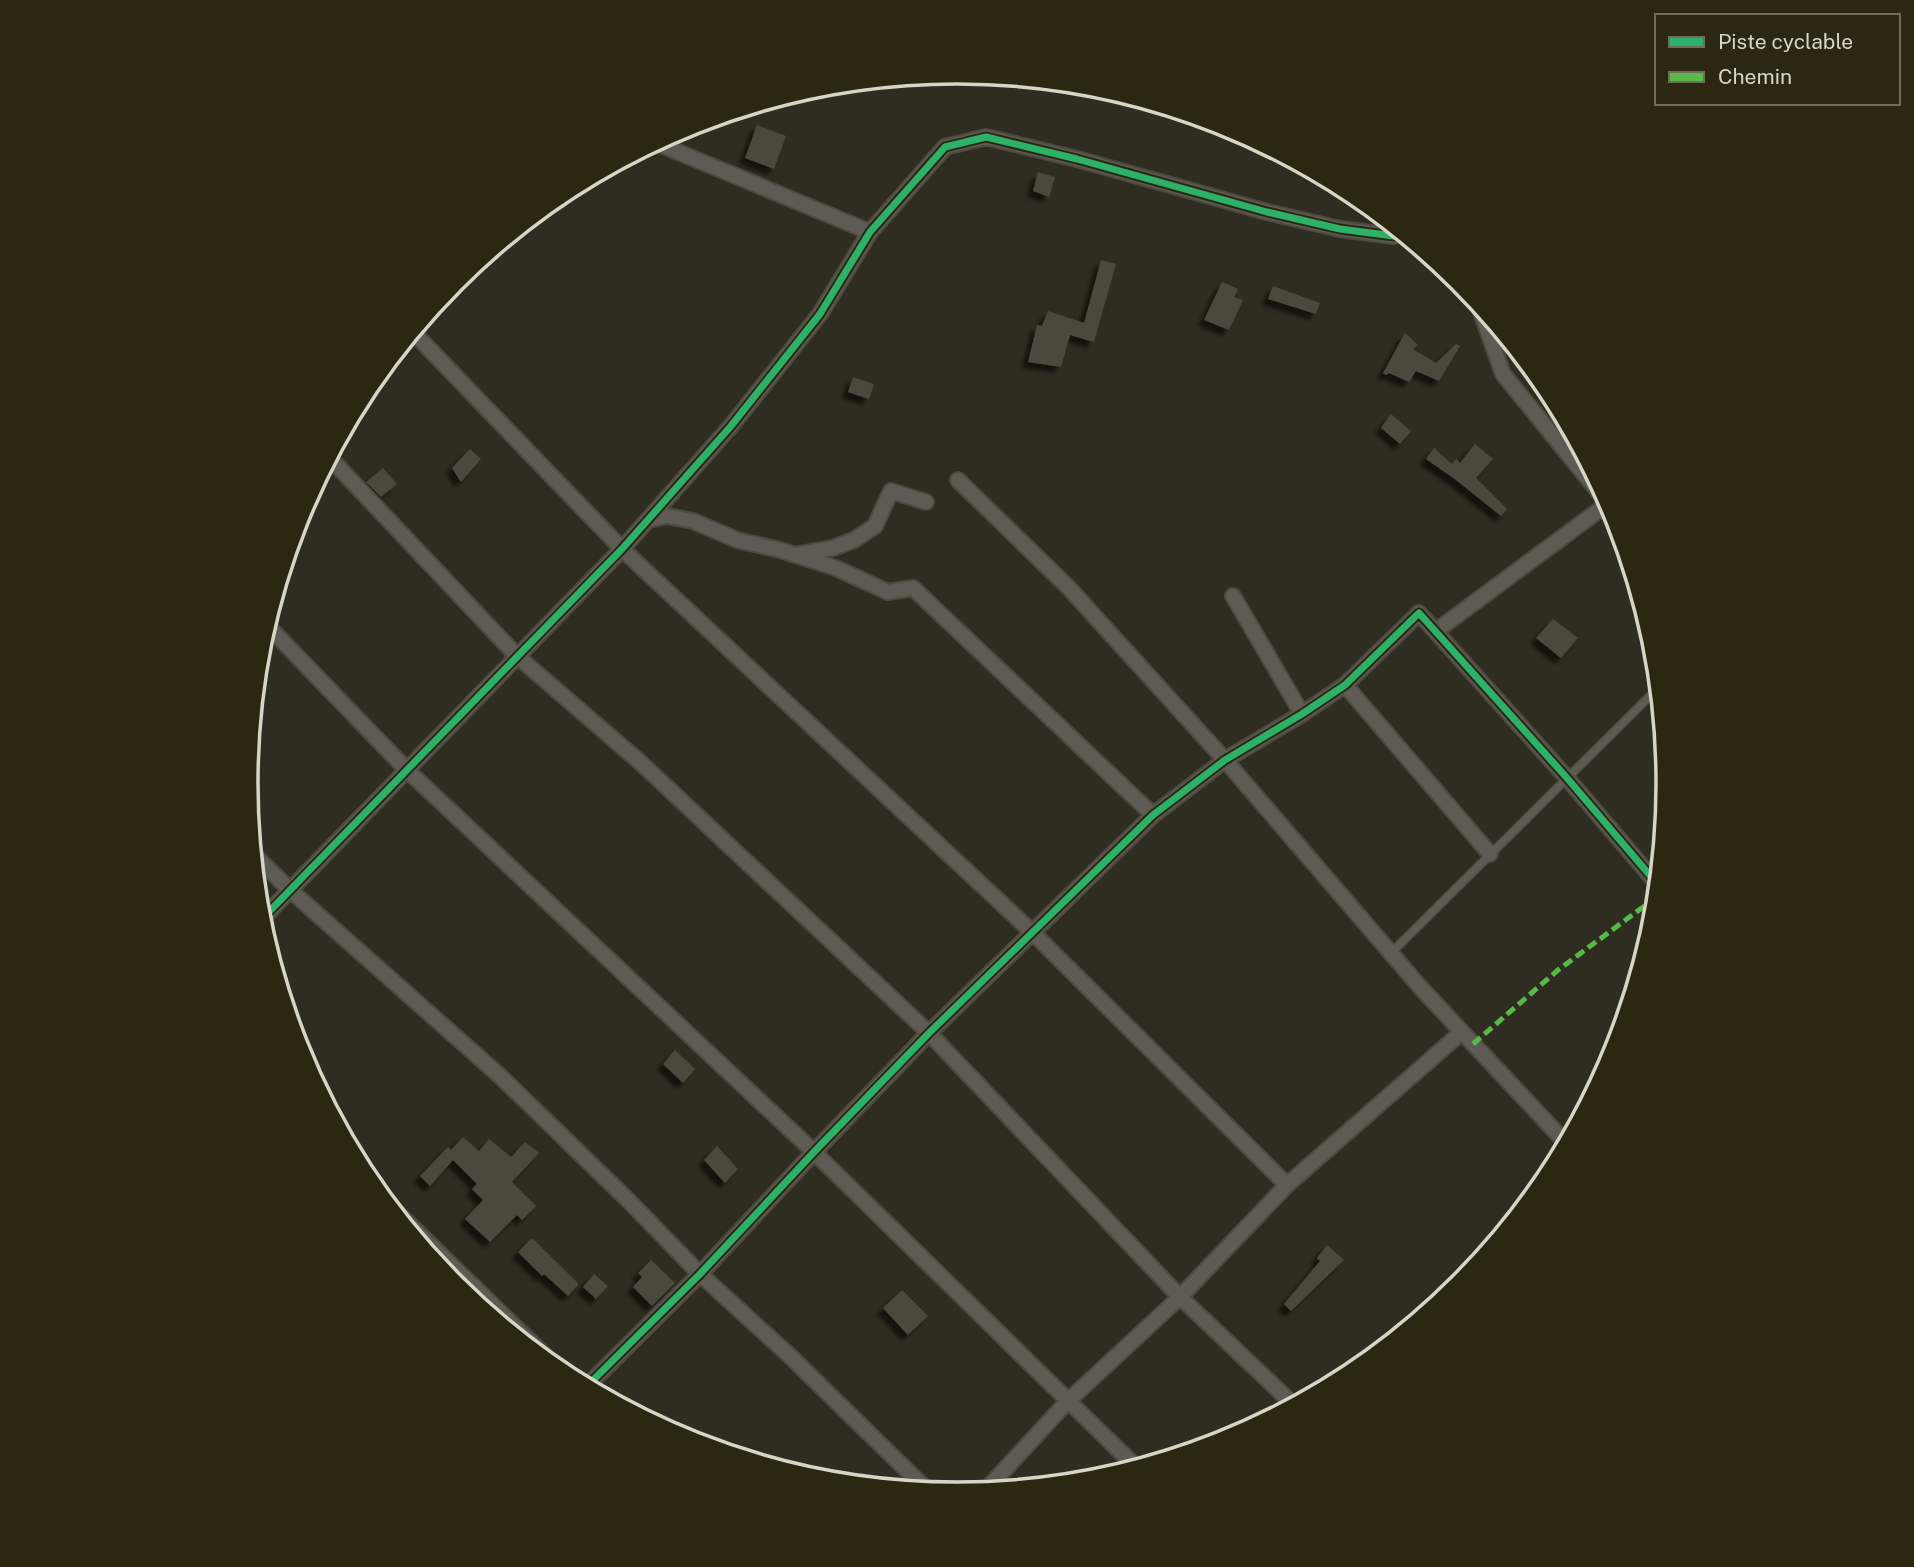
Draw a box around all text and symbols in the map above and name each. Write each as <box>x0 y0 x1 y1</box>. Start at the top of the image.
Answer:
legend <box>1655 14 1900 105</box>
text: Piste cyclable <box>1718 29 1853 54</box>
text: Chemin <box>1718 64 1792 89</box>

